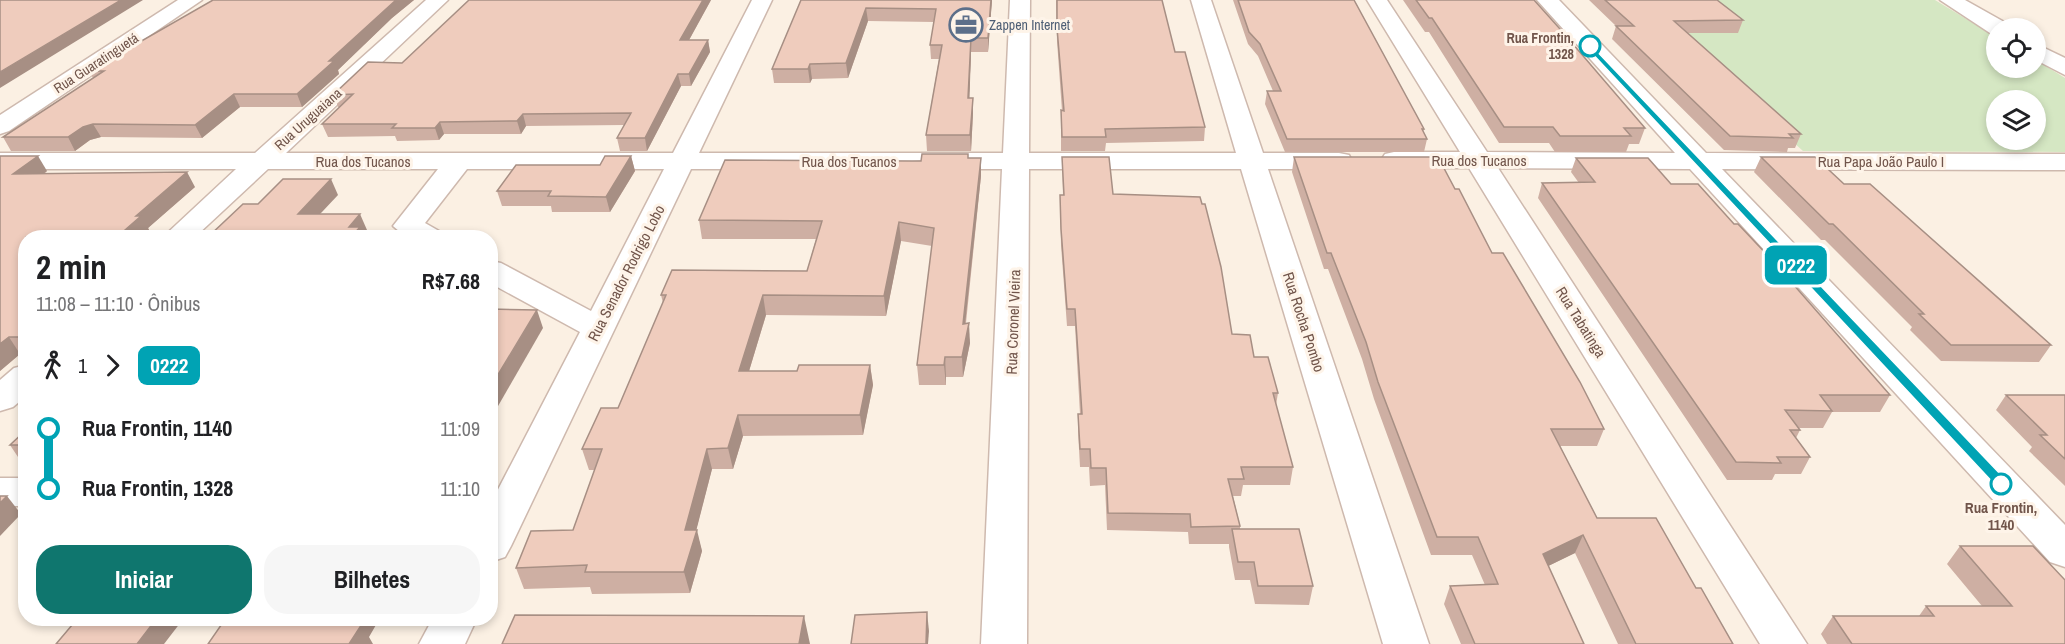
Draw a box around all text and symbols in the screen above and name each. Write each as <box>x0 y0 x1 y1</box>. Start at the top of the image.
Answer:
office icon: Zappen Internet <box>948 7 984 43</box>
place label: Zappen Internet <box>989 16 1070 34</box>
map controls <box>1986 18 2046 150</box>
button: locate <box>1986 18 2046 78</box>
street label: Rua Guaratinguetá <box>50 29 142 97</box>
place label: Rua Frontin, 1328 <box>1506 29 1574 63</box>
marker: Rua Frontin, 1328 <box>1579 35 1601 57</box>
street label: Rua Uruguaiana <box>271 84 346 154</box>
button: layers <box>1986 90 2046 150</box>
street label: Rua dos Tucanos <box>1431 150 1527 171</box>
street label: Rua dos Tucanos <box>315 151 411 172</box>
street label: Rua dos Tucanos <box>801 151 897 172</box>
street label: Rua Papa João Paulo I <box>1818 151 1944 172</box>
street label: Rua Senador Rodrigo Lobo <box>582 201 670 345</box>
text: 2 min <box>36 245 107 289</box>
line badge: 0222 <box>1754 246 1838 284</box>
text: 0222 <box>1777 251 1815 280</box>
text: R$7.68 <box>422 266 480 296</box>
street label: Rua Coronel Vieira <box>1001 269 1025 375</box>
street label: Rua Rocha Pombo <box>1278 269 1330 375</box>
street label: Rua Tabatinga <box>1551 282 1611 362</box>
text: 11:08 – 11:10 · Ônibus <box>36 290 200 317</box>
icon: walk <box>36 349 69 382</box>
icon: forward <box>96 349 129 382</box>
text: 0222 <box>150 351 188 380</box>
text: 1 <box>78 352 87 379</box>
text: Rua Frontin, 1140 <box>82 413 232 443</box>
text: 11:09 <box>440 415 480 442</box>
text: Rua Frontin, 1328 <box>82 473 233 503</box>
marker: Rua Frontin, 1140 <box>1990 473 2012 495</box>
text: 11:10 <box>440 475 480 502</box>
place label: Rua Frontin, 1140 <box>1965 497 2037 535</box>
button: Iniciar <box>36 545 252 614</box>
button: Bilhetes <box>264 545 480 614</box>

